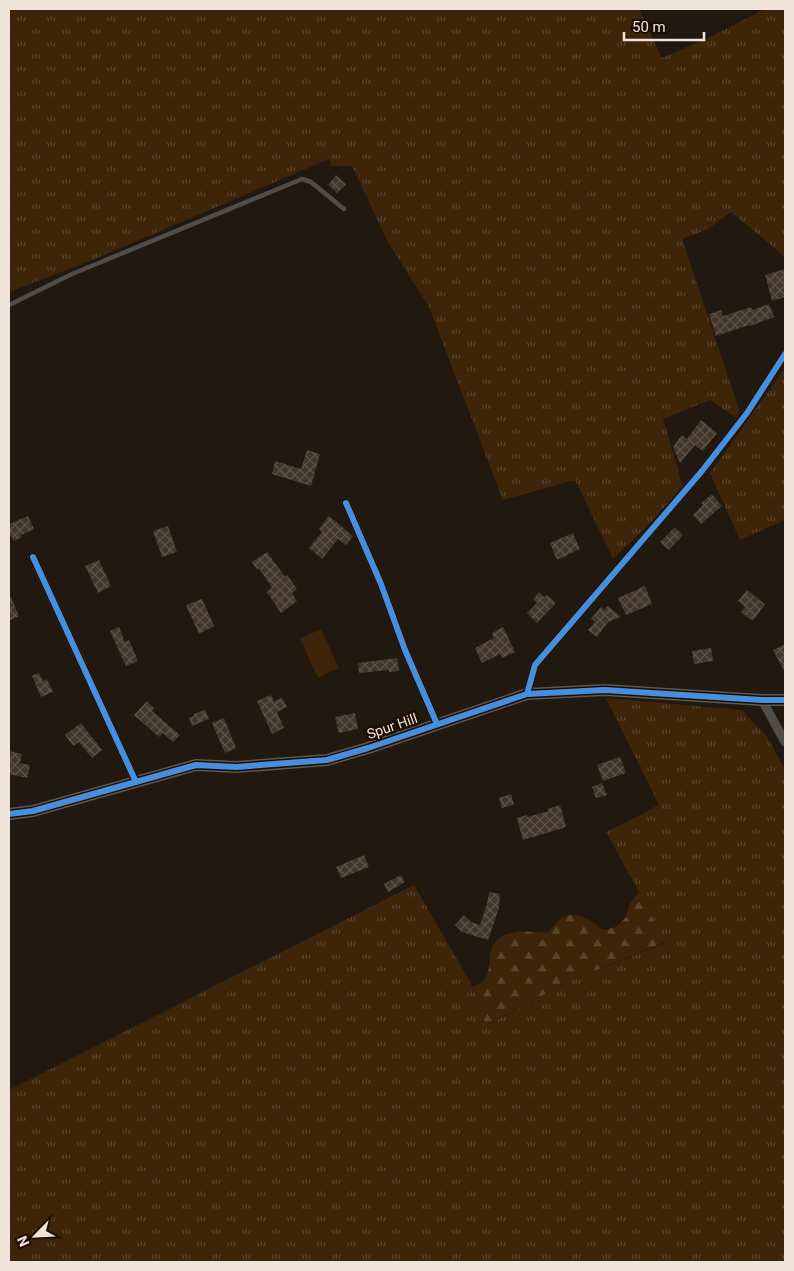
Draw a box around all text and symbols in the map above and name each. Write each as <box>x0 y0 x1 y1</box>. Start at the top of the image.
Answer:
scale bar <box>624 10 704 42</box>
text: 50 m <box>632 18 666 36</box>
street label: Spur Hill <box>365 710 419 742</box>
north arrow <box>10 1211 60 1261</box>
text: N <box>14 1234 32 1249</box>

